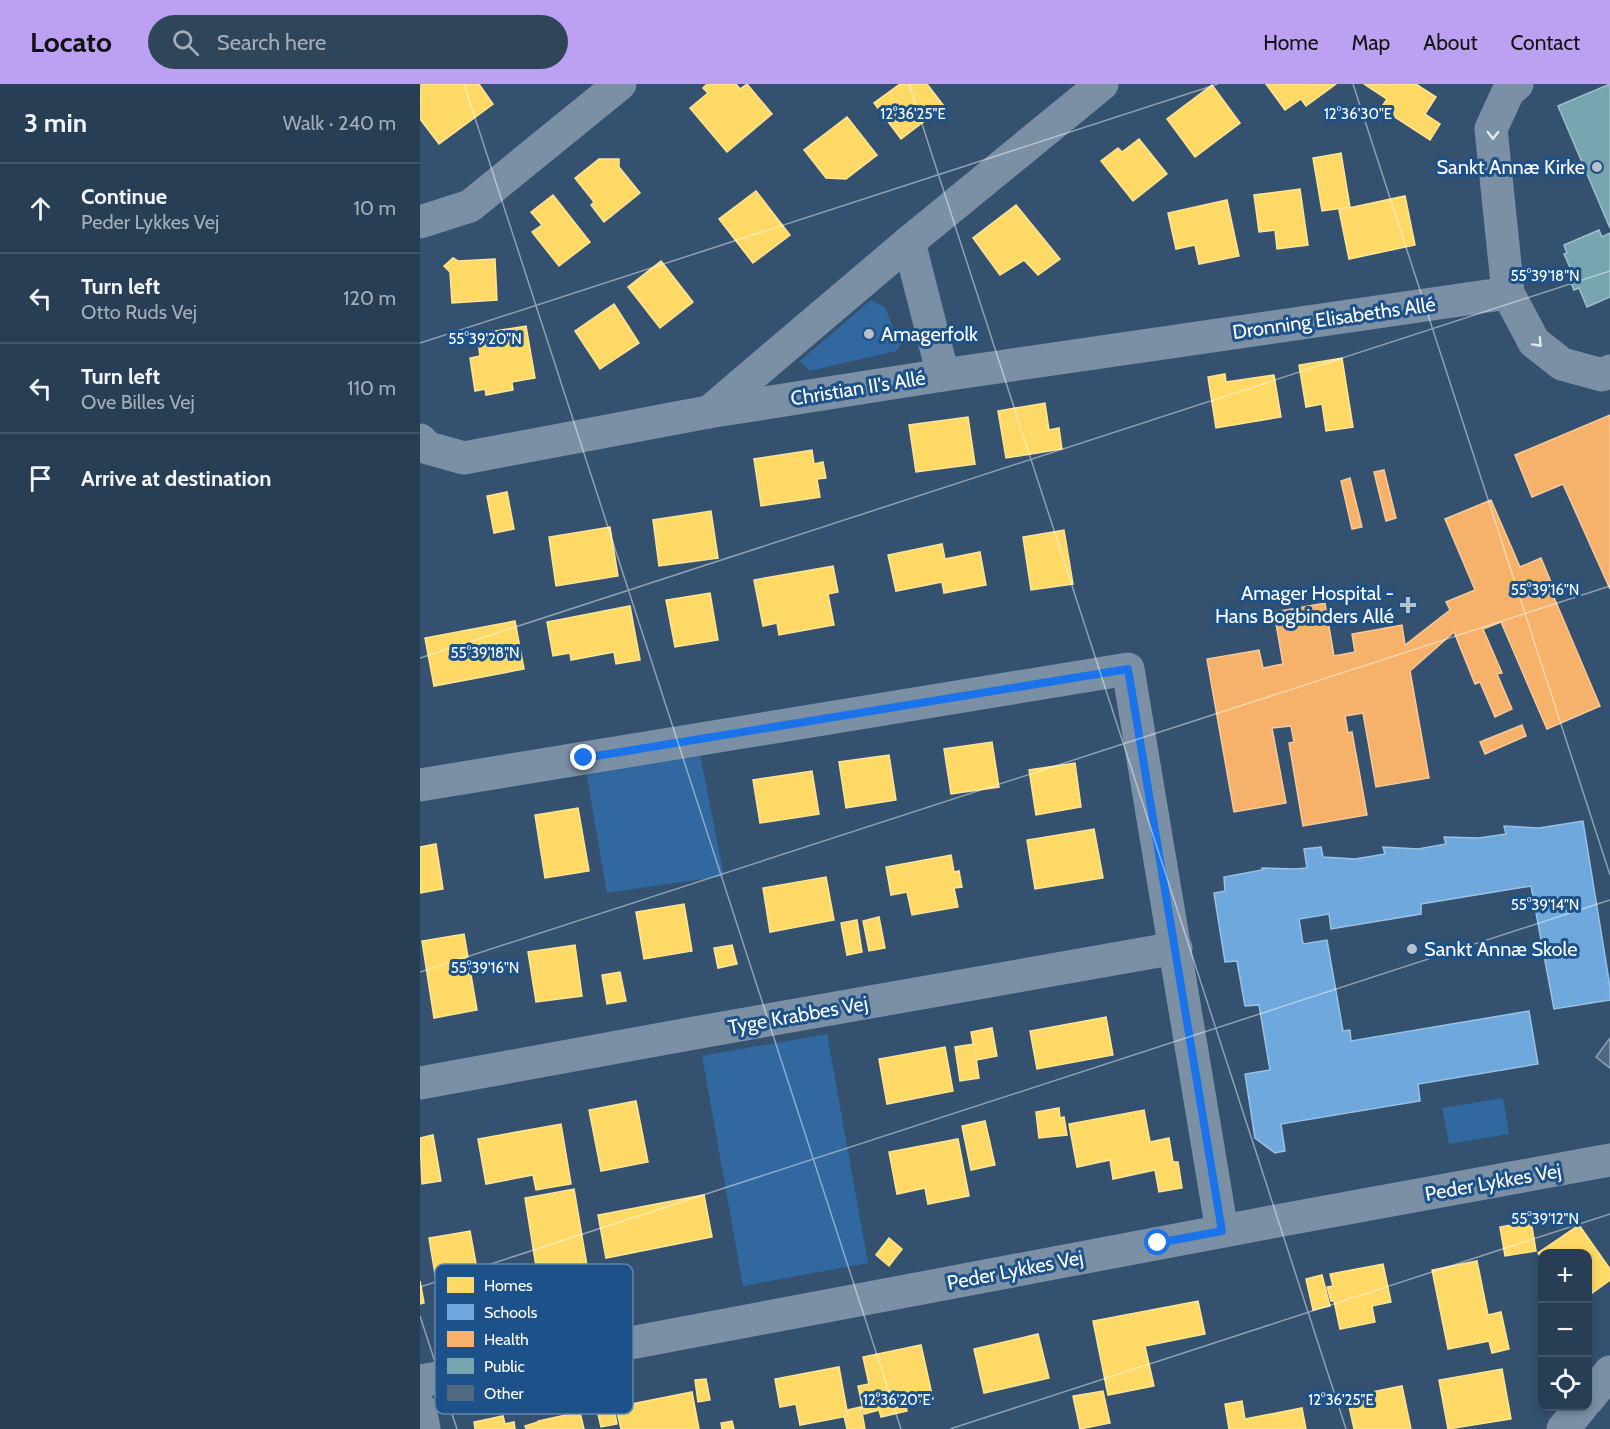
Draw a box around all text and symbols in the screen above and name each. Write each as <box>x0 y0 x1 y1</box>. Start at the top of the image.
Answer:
search box <box>148 15 568 69</box>
text: Locato <box>30 25 112 59</box>
icon: search <box>169 26 202 59</box>
text: Search here <box>217 29 326 56</box>
text: Home <box>1263 30 1319 55</box>
text: Map <box>1352 30 1390 55</box>
text: About <box>1423 30 1477 55</box>
text: Contact <box>1510 30 1580 55</box>
text: 12°36'25"E <box>880 105 946 123</box>
text: 12°36'30"E <box>1324 105 1392 123</box>
text: 3 min <box>24 107 87 139</box>
text: Walk · 240 m <box>283 111 396 135</box>
one-way arrow <box>1487 130 1499 139</box>
place label: Sankt Annæ Kirke <box>1436 155 1585 179</box>
marker: Sankt Annæ Kirke <box>1590 160 1604 174</box>
text: Continue <box>81 183 167 210</box>
icon: ahead <box>24 192 57 225</box>
text: 10 m <box>353 196 396 220</box>
text: Peder Lykkes Vej <box>81 210 219 234</box>
text: 55°39'18"N <box>1510 267 1580 285</box>
text: Turn left <box>81 273 160 300</box>
icon: left <box>24 282 57 315</box>
text: 120 m <box>343 286 396 310</box>
street label: Dronning Elisabeths Allé <box>1231 292 1437 344</box>
text: Otto Ruds Vej <box>81 300 197 324</box>
place label: Amagerfolk <box>881 322 978 346</box>
marker: Amagerfolk <box>862 327 876 341</box>
text: 55°39'20"N <box>448 330 522 348</box>
one-way arrow <box>1531 337 1542 347</box>
text: Turn left <box>81 363 160 390</box>
street label: Christian II's Allé <box>789 365 927 411</box>
icon: left <box>24 372 57 405</box>
text: 110 m <box>347 376 396 400</box>
text: Ove Billes Vej <box>81 390 195 414</box>
icon: arrive <box>24 462 57 495</box>
text: Arrive at destination <box>81 465 271 492</box>
place label: Amager Hospital - Hans Bogbinders Allé <box>1215 581 1394 628</box>
text: 55°39'16"N <box>1511 581 1579 599</box>
marker: Amager Hospital - Hans Bogbinders Allé <box>1399 596 1417 614</box>
text: 55°39'18"N <box>450 644 520 662</box>
route end <box>570 744 596 770</box>
text: 55°39'14"N <box>1511 896 1579 914</box>
place label: Sankt Annæ Skole <box>1424 937 1577 961</box>
marker: Sankt Annæ Skole <box>1405 942 1419 956</box>
text: 55°39'16"N <box>451 959 519 977</box>
street label: Tyge Krabbes Vej <box>726 991 870 1039</box>
street label: Peder Lykkes Vej <box>1423 1158 1563 1206</box>
text: 55°39'12"N <box>1511 1210 1579 1228</box>
route start <box>1144 1229 1170 1255</box>
street label: Peder Lykkes Vej <box>945 1245 1085 1295</box>
map controls <box>1538 1249 1592 1411</box>
button: + <box>1538 1249 1592 1303</box>
legend <box>435 1264 633 1414</box>
text: Homes <box>484 1276 533 1295</box>
text: Schools <box>484 1303 538 1322</box>
button: − <box>1538 1303 1592 1357</box>
text: Health <box>484 1330 529 1349</box>
text: Public <box>484 1357 525 1376</box>
button: locate <box>1538 1357 1592 1411</box>
text: Other <box>484 1384 525 1403</box>
text: 12°36'20"E <box>863 1391 931 1409</box>
text: 12°36'25"E <box>1308 1391 1374 1409</box>

